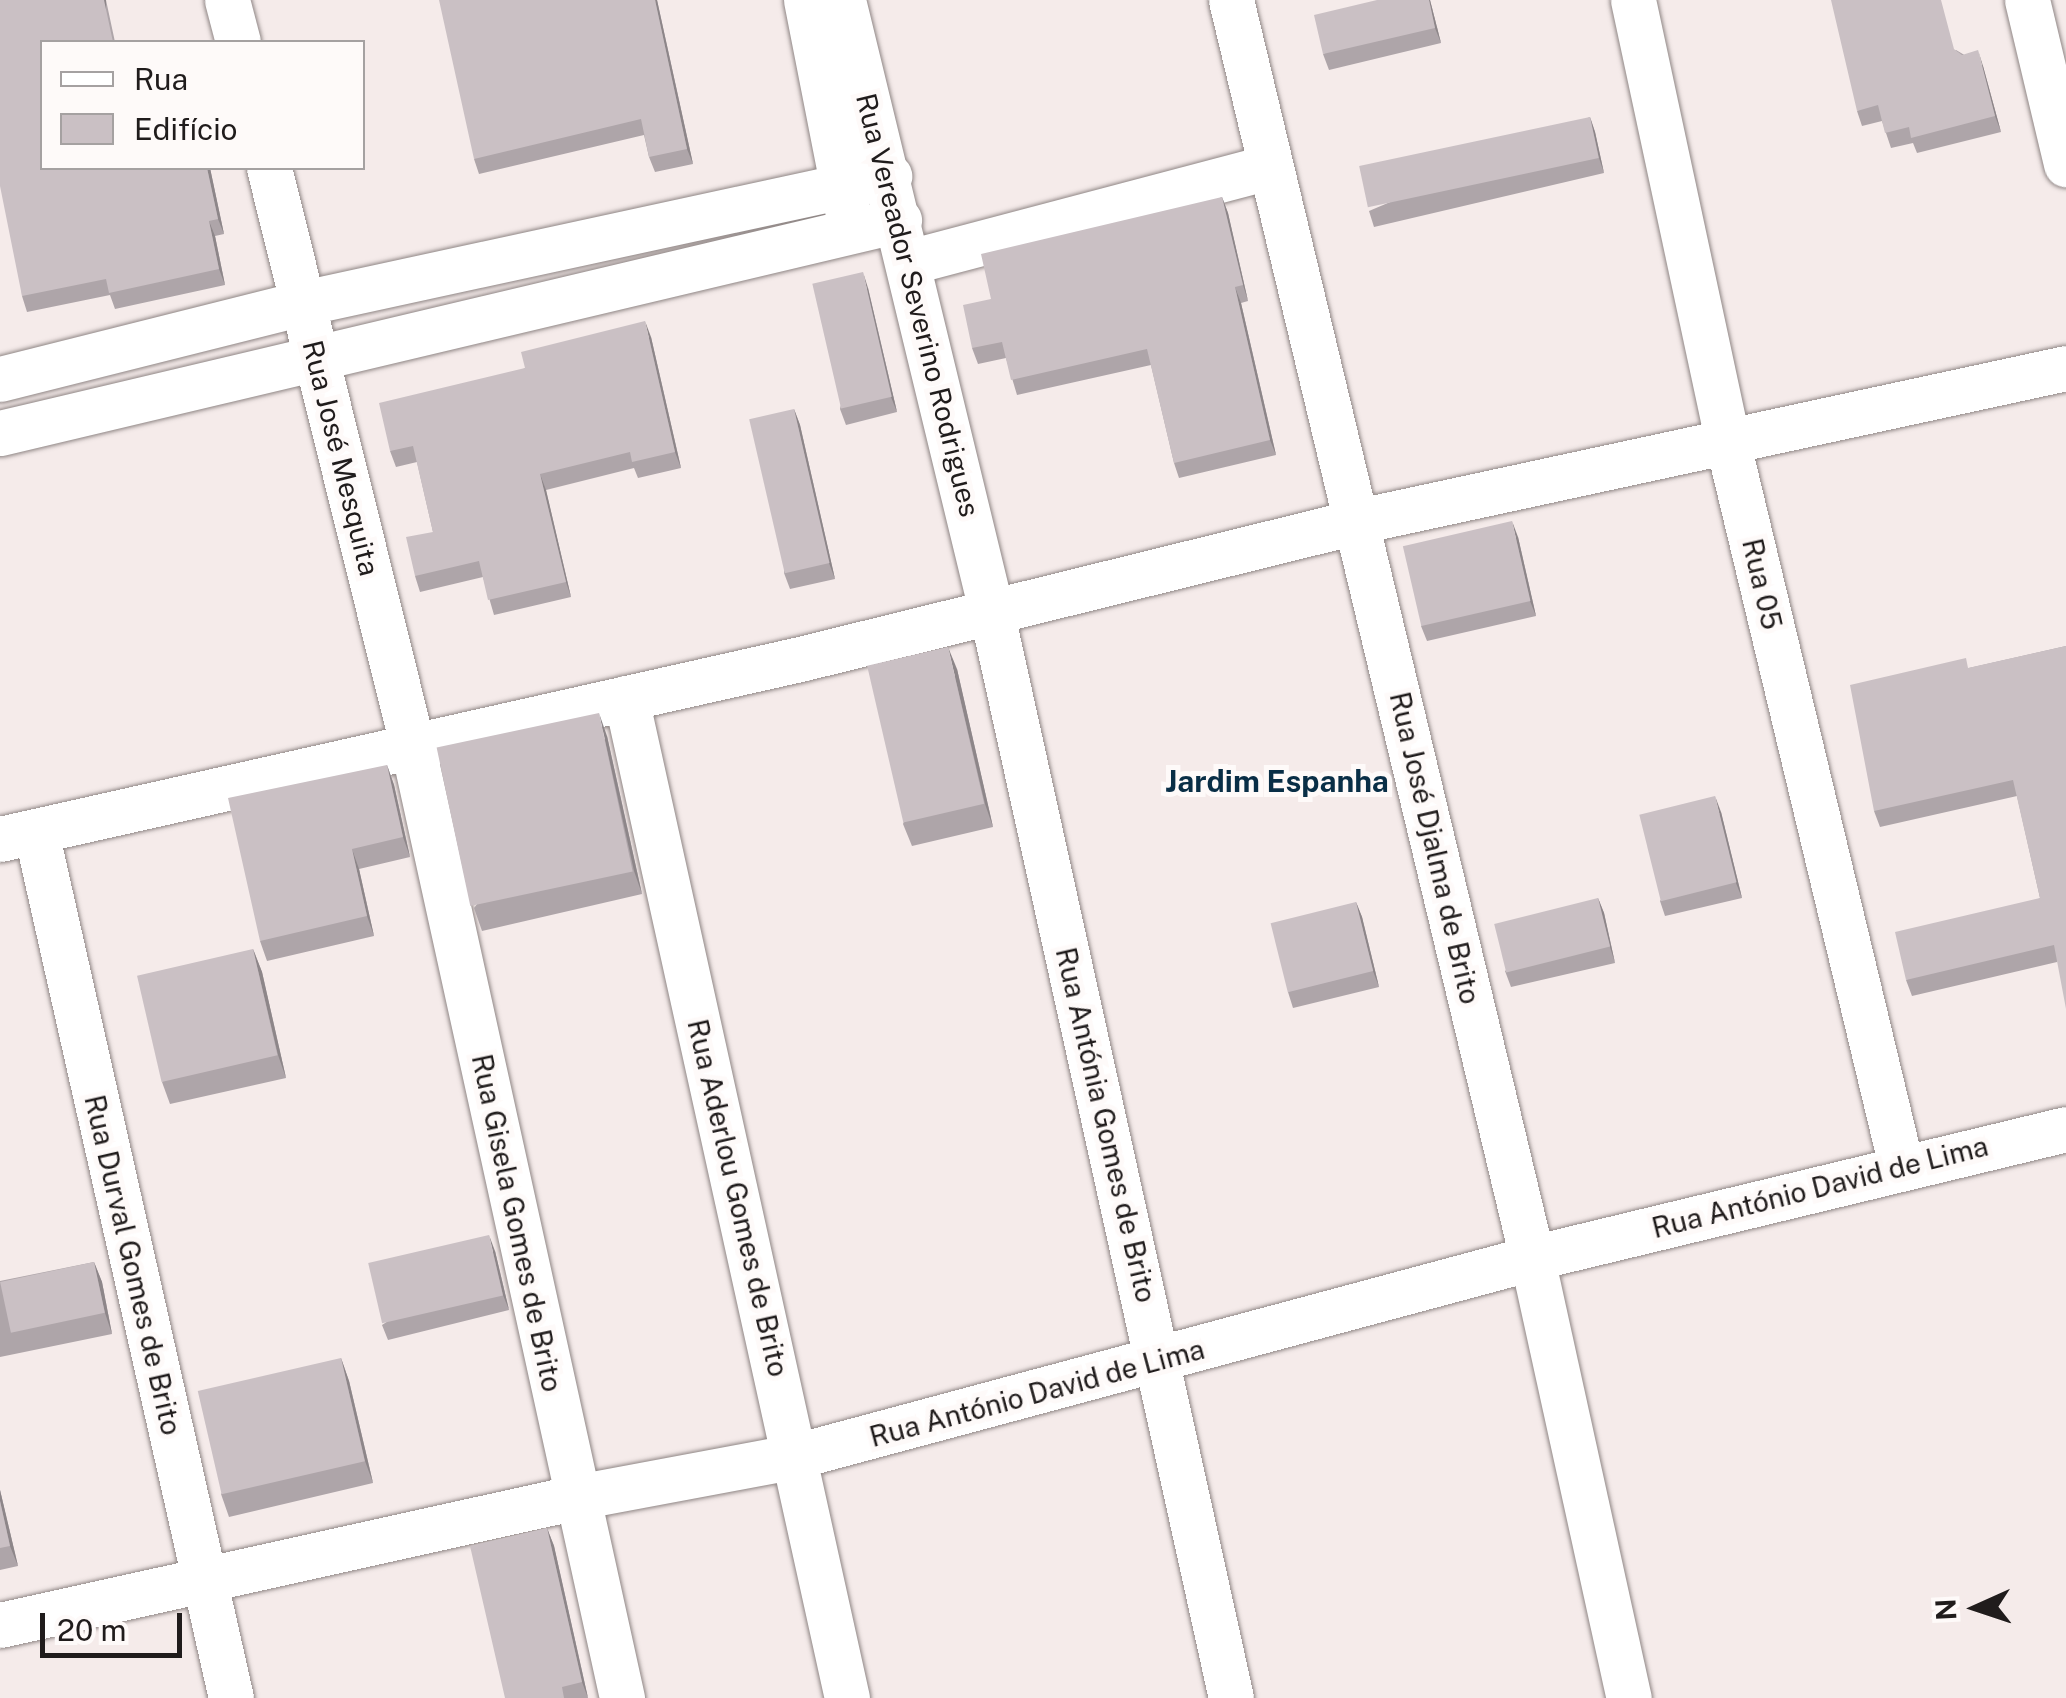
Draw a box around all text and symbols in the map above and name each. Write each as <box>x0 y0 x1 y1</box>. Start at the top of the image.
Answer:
legend <box>40 40 365 170</box>
text: Rua <box>134 61 188 97</box>
street label: Rua Vereador Severino Rodrigues <box>849 89 987 521</box>
text: Edifício <box>134 111 238 147</box>
street label: Rua José Mesquita <box>295 337 387 579</box>
street label: Rua 05 <box>1735 535 1789 633</box>
street label: Rua José Djalma de Brito <box>1383 688 1487 1008</box>
district label: Jardim Espanha <box>1165 763 1389 799</box>
street label: Rua Antónia Gomes de Brito <box>1049 944 1163 1306</box>
street label: Rua Aderlou Gomes de Brito <box>680 1016 796 1380</box>
street label: Rua Gisela Gomes de Brito <box>465 1051 569 1395</box>
street label: Rua Durval Gomes de Brito <box>77 1091 189 1439</box>
street label: Rua António David de Lima <box>1648 1129 1992 1245</box>
street label: Rua António David de Lima <box>866 1332 1208 1454</box>
north arrow <box>1926 1558 2026 1658</box>
scale bar <box>45 1593 188 1655</box>
text: N <box>1928 1598 1963 1621</box>
text: 20 m <box>57 1612 126 1648</box>

